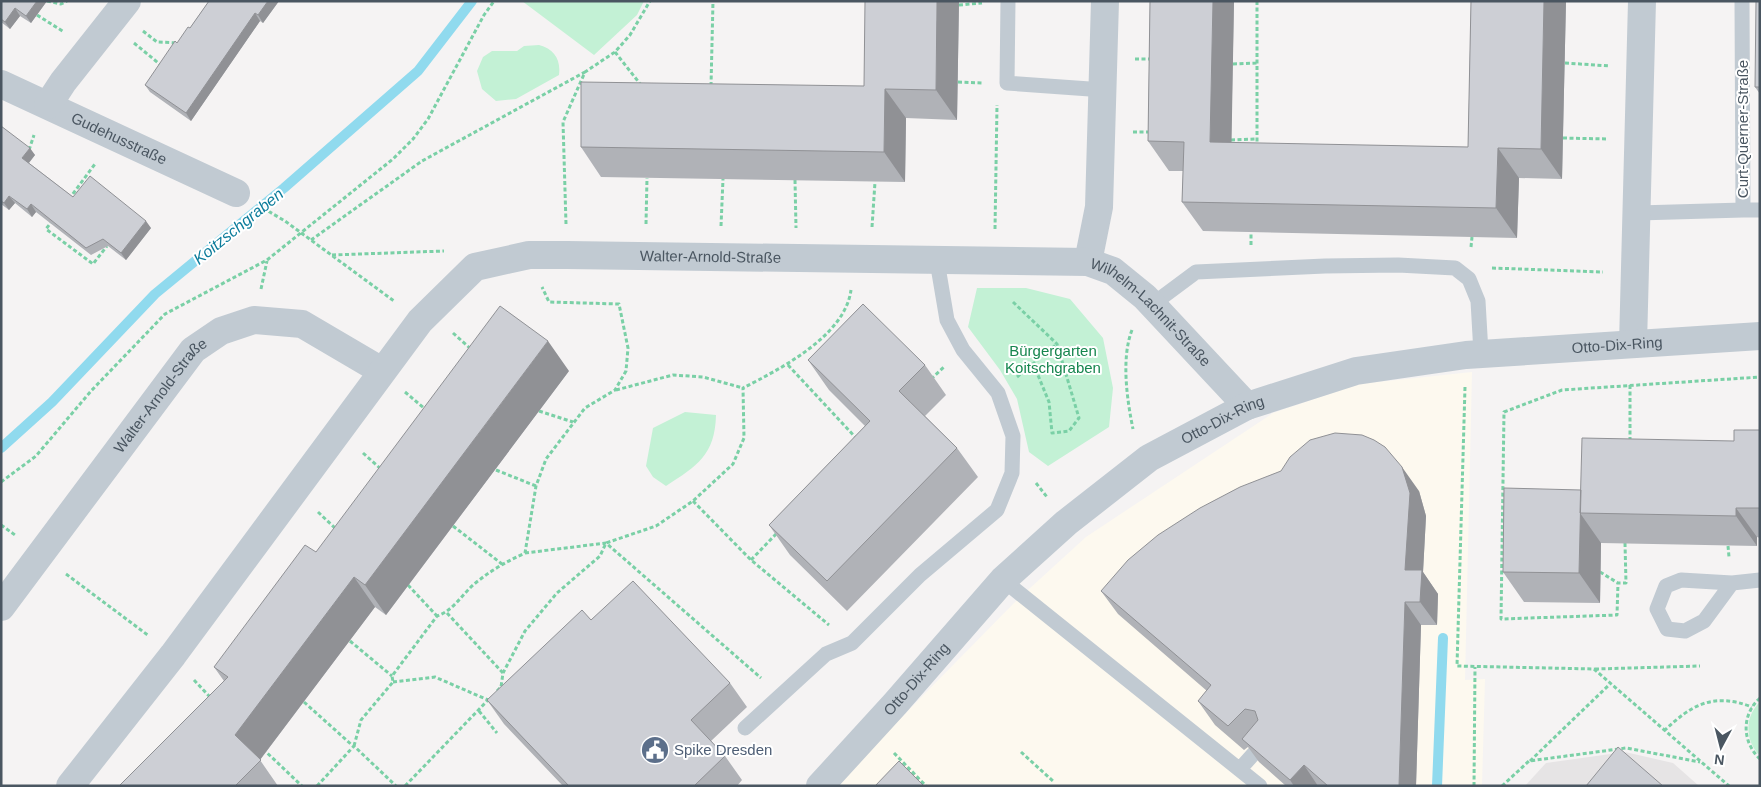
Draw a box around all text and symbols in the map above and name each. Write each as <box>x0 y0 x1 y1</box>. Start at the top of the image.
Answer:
street label: Curt-Querner-Straße <box>1734 60 1751 198</box>
street label: Gudehusstraße <box>69 109 170 168</box>
water label: Koitzschgraben <box>190 185 287 268</box>
street label: Walter-Arnold-Straße <box>640 247 781 266</box>
street label: Wilhelm-Lachnit-Straße <box>1088 255 1215 370</box>
street label: Otto-Dix-Ring <box>1571 333 1663 356</box>
street label: Walter-Arnold-Straße <box>110 334 210 456</box>
park label: Bürgergarten Koitschgraben <box>1005 342 1101 376</box>
street label: Otto-Dix-Ring <box>1178 392 1266 447</box>
street label: Otto-Dix-Ring <box>880 639 952 719</box>
north arrow <box>1696 722 1746 772</box>
public building icon: Spike Dresden <box>640 735 670 765</box>
place label: Spike Dresden <box>674 741 772 758</box>
text: N <box>1713 751 1725 768</box>

